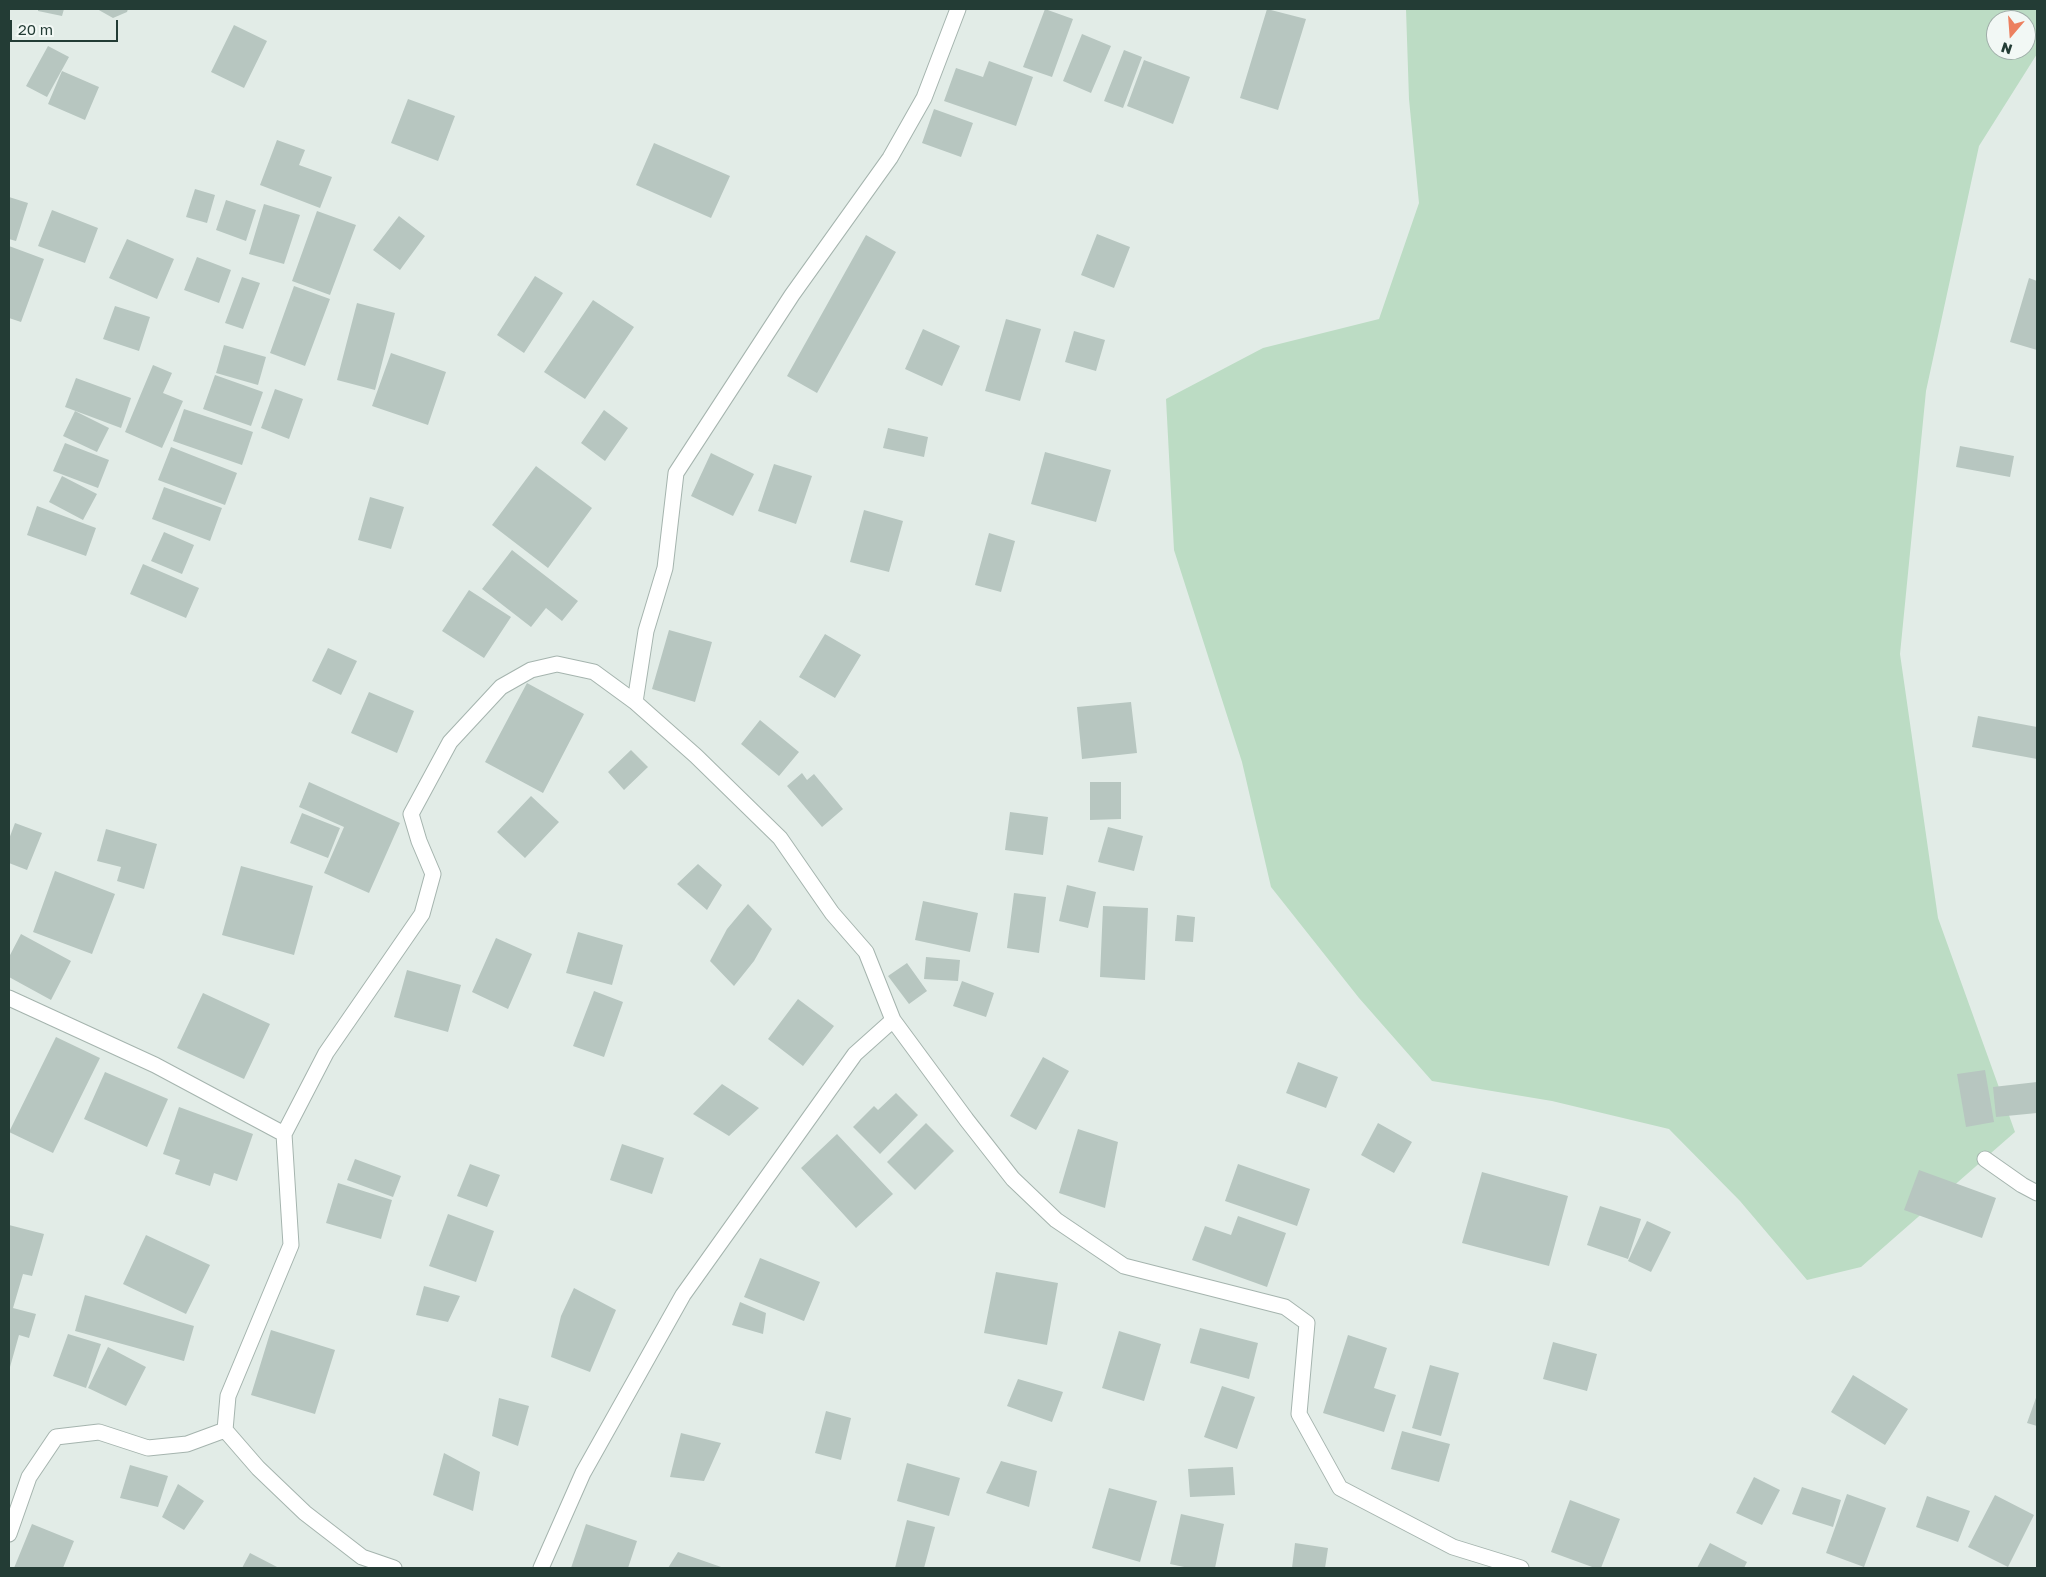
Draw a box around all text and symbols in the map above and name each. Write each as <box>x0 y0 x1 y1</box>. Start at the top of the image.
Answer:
scale bar <box>12 10 120 42</box>
north arrow <box>1986 10 2036 60</box>
text: 20 m <box>18 20 53 38</box>
text: N <box>1999 39 2014 59</box>

